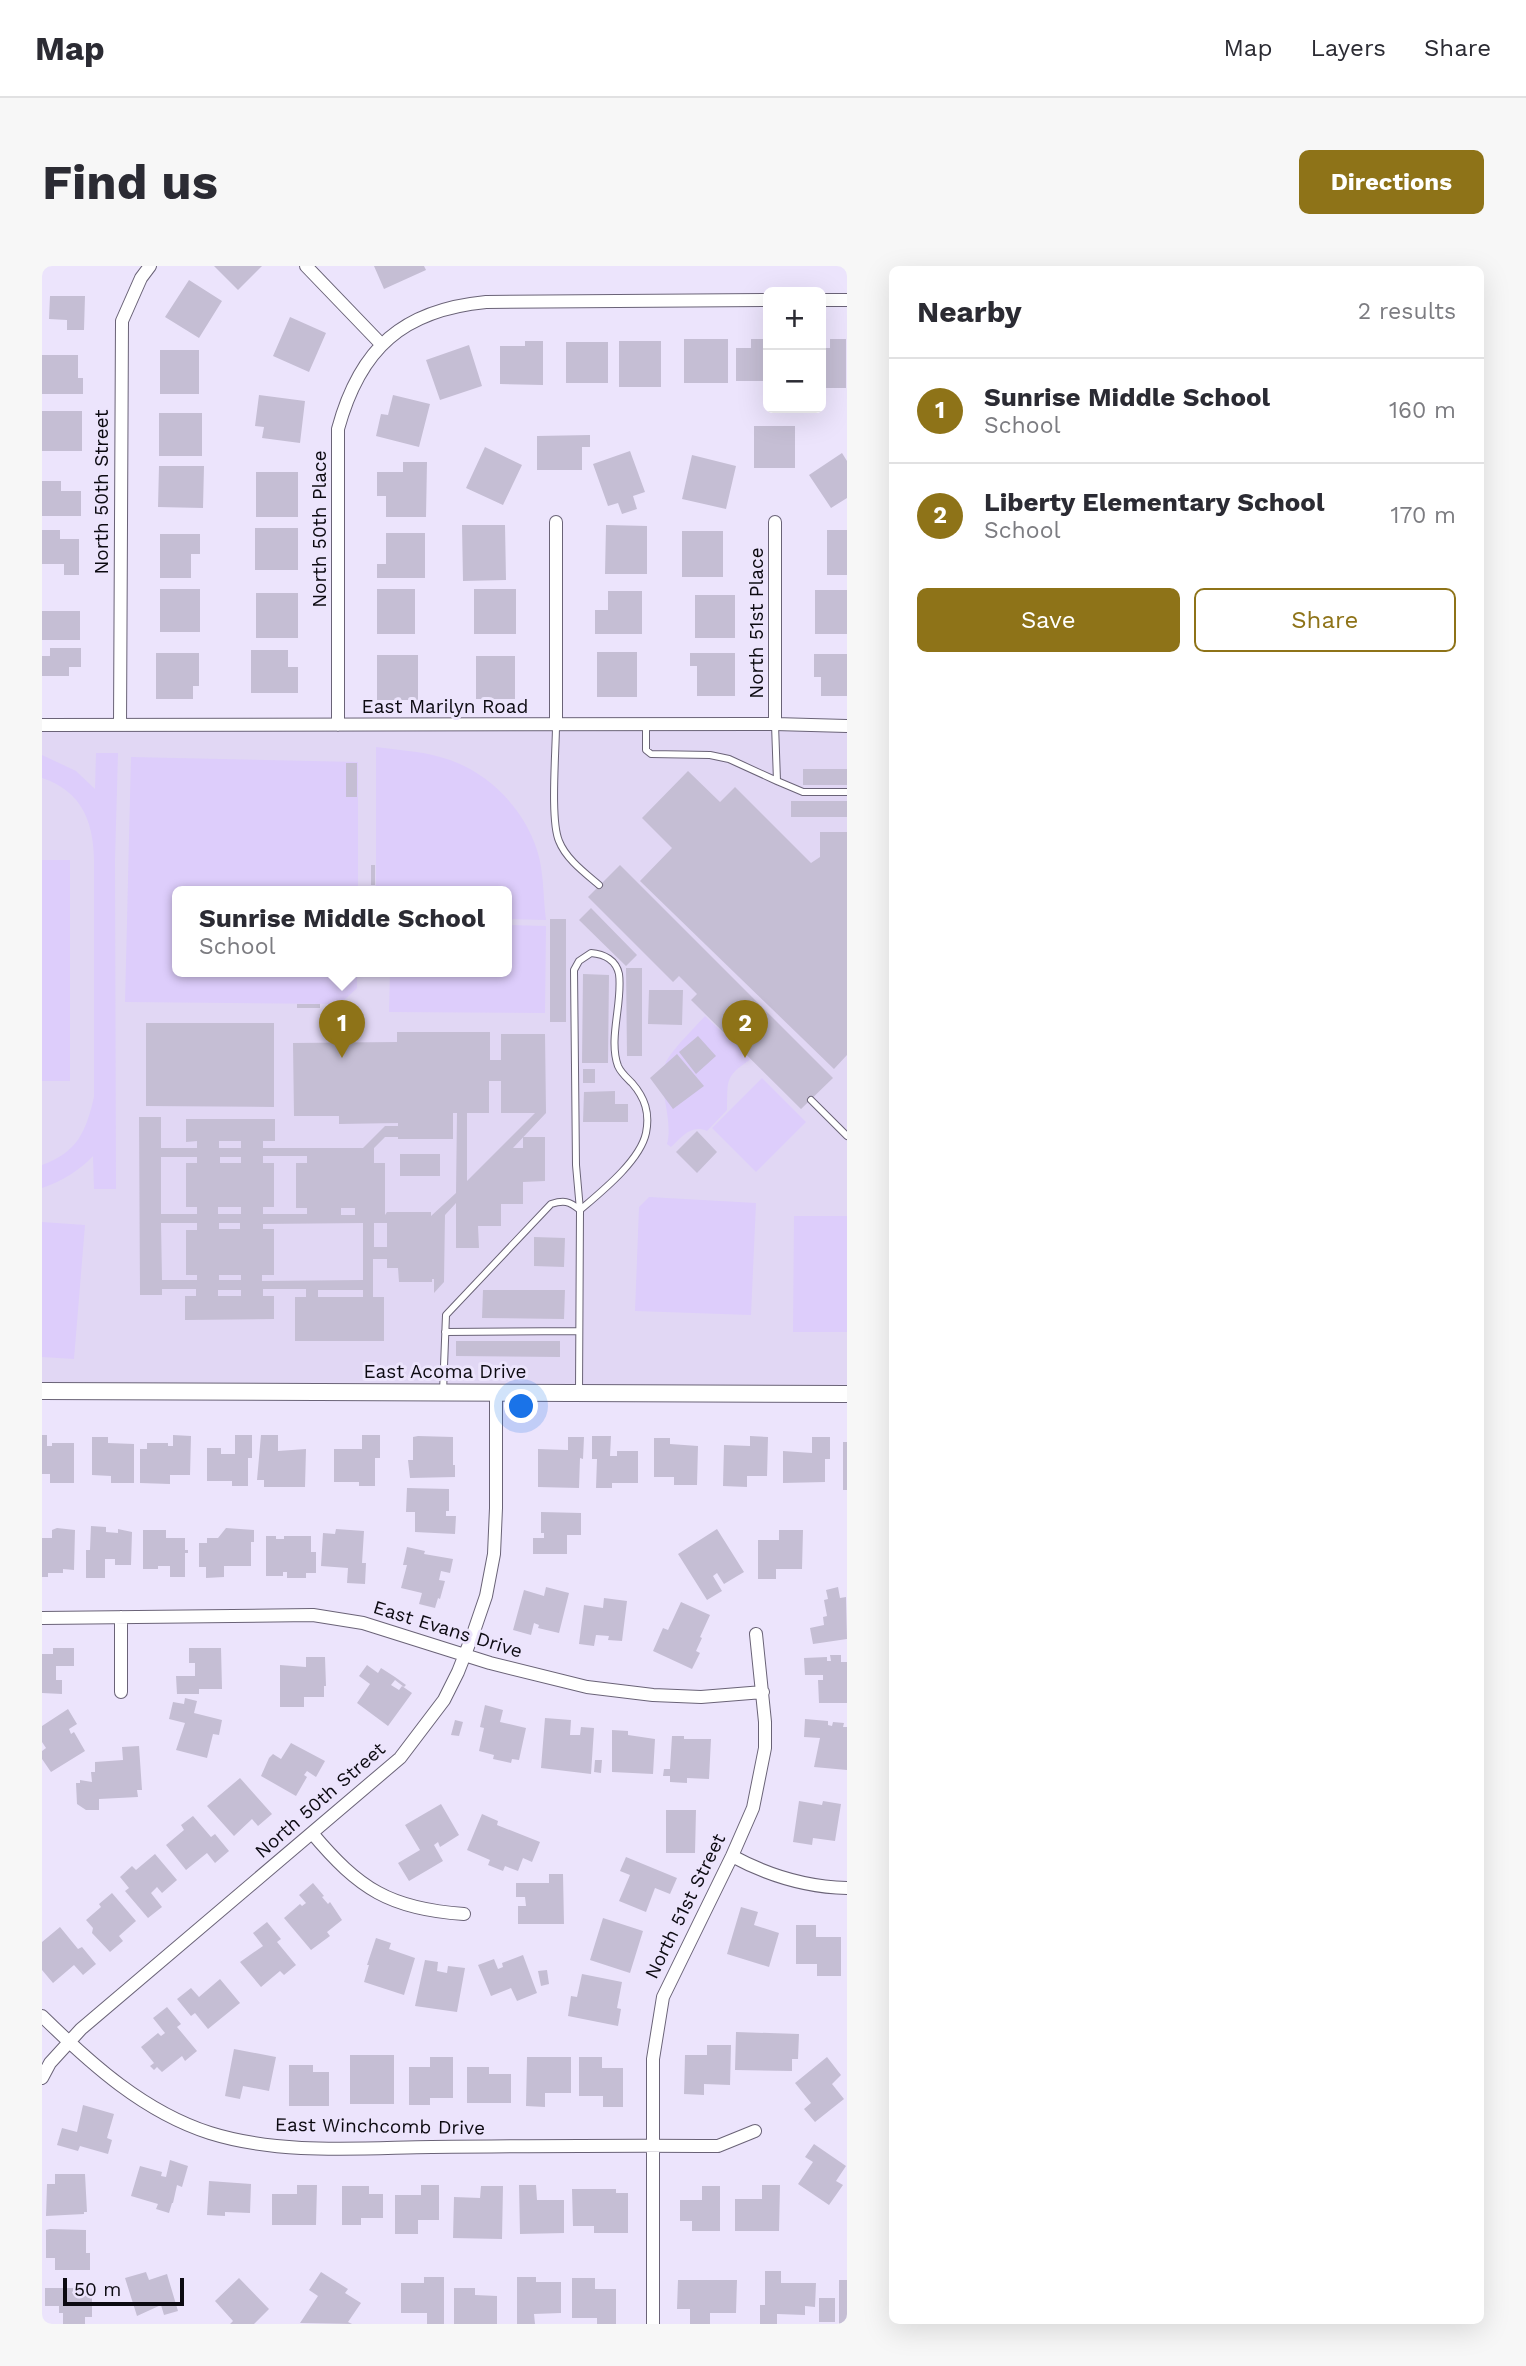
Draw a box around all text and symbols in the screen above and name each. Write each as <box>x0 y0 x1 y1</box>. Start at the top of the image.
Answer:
text: Map <box>35 29 105 68</box>
text: Map <box>1224 34 1272 62</box>
text: Layers <box>1310 34 1386 62</box>
text: Share <box>1424 34 1491 62</box>
button: Directions <box>1299 150 1484 214</box>
text: Find us <box>42 153 218 211</box>
map controls <box>763 287 826 413</box>
button: + <box>763 287 826 350</box>
text: Nearby <box>917 294 1022 329</box>
text: 2 results <box>1358 298 1456 325</box>
button: − <box>763 350 826 413</box>
text: Sunrise Middle School <box>984 382 1270 412</box>
text: 1 <box>935 397 945 424</box>
text: 160 m <box>1389 397 1456 424</box>
street label: North 50th Street <box>90 410 113 574</box>
text: School <box>984 412 1061 439</box>
street label: North 50th Place <box>308 450 331 608</box>
text: Liberty Elementary School <box>984 487 1324 517</box>
text: 2 <box>933 502 947 529</box>
text: 170 m <box>1391 502 1456 529</box>
text: School <box>984 517 1061 544</box>
street label: North 51st Place <box>745 547 768 699</box>
button: Save <box>917 588 1180 652</box>
button: Share <box>1194 588 1456 652</box>
street label: East Marilyn Road <box>362 695 528 718</box>
popup <box>172 886 512 977</box>
text: Sunrise Middle School <box>199 903 485 933</box>
text: School <box>199 933 275 960</box>
pin: 1 <box>319 1000 365 1058</box>
pin: 2 <box>722 1000 768 1058</box>
street label: East Acoma Drive <box>363 1360 527 1383</box>
your location <box>504 1389 538 1423</box>
street label: East Evans Drive <box>371 1595 525 1663</box>
street label: North 50th Street <box>250 1737 390 1863</box>
street label: North 51st Street <box>640 1830 730 1982</box>
street label: East Winchcomb Drive <box>275 2113 485 2139</box>
scale bar <box>63 2275 184 2307</box>
text: 50 m <box>74 2278 121 2301</box>

